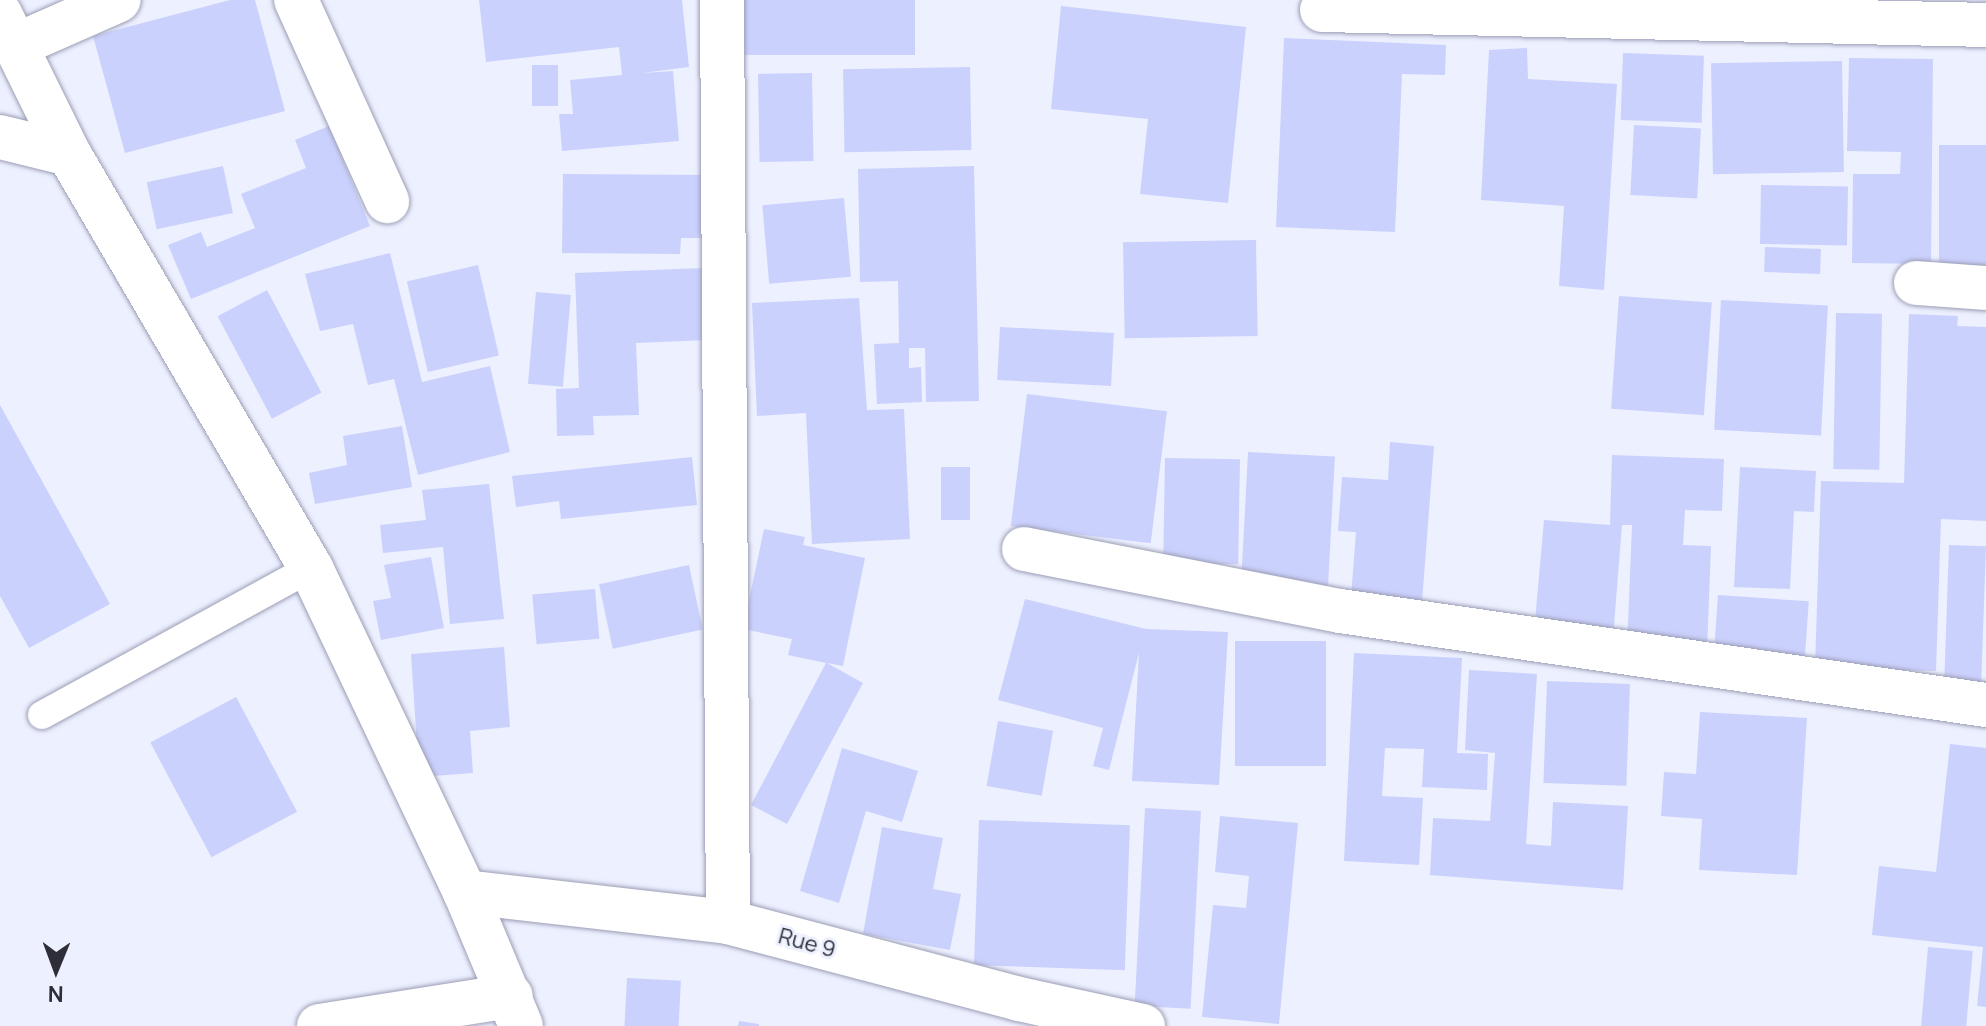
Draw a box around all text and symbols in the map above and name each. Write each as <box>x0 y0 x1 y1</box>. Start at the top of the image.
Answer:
street label: Rue 9 <box>776 923 838 963</box>
north arrow <box>16 930 96 1010</box>
text: N <box>47 979 64 1009</box>

